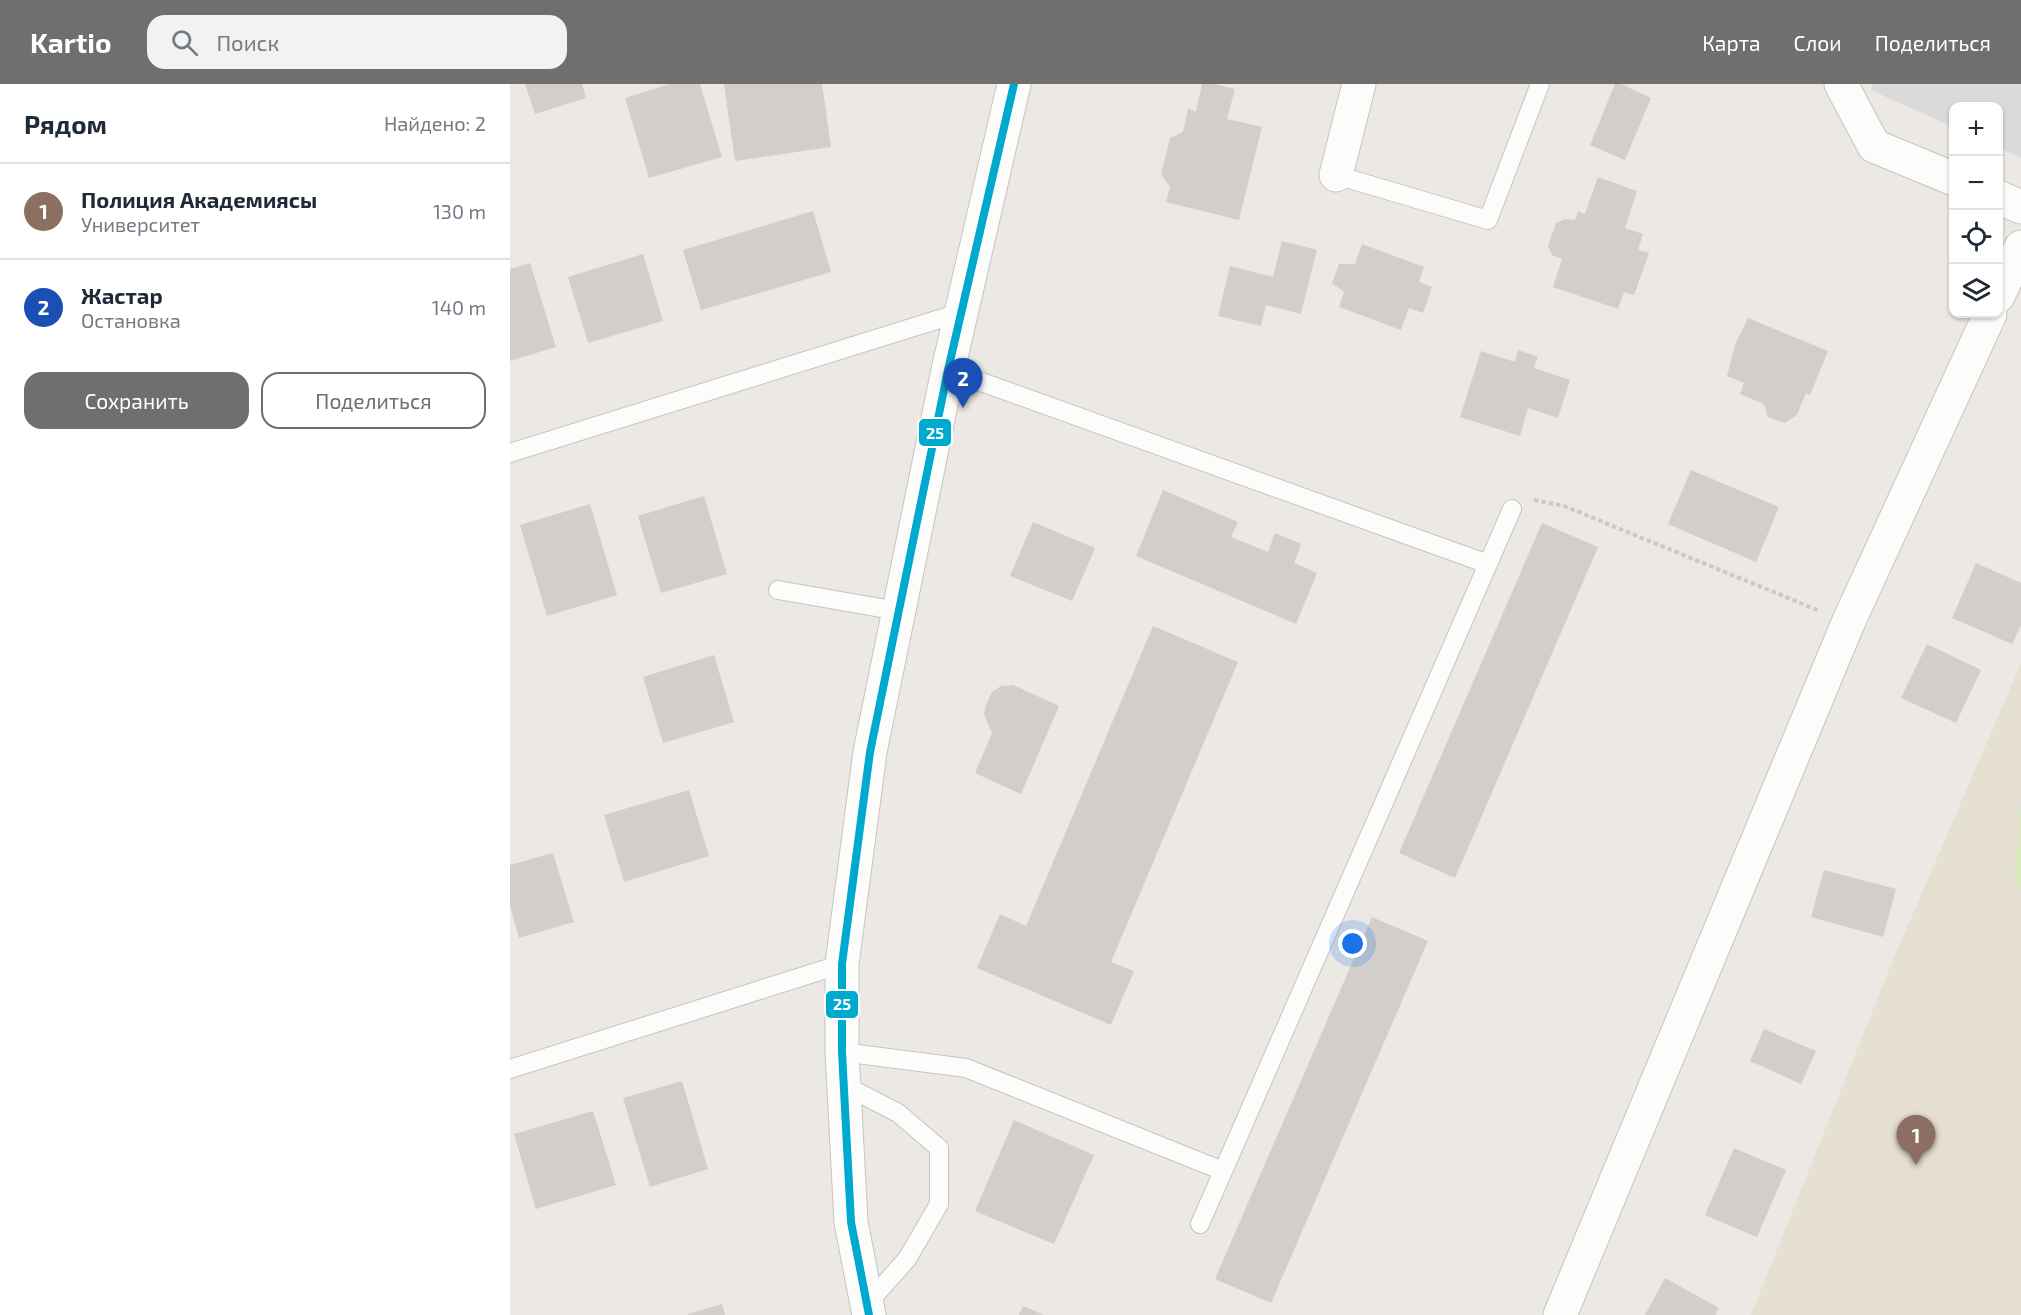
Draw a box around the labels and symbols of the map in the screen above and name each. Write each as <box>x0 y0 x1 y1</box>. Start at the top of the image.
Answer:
pin: 2 <box>944 358 982 408</box>
line badge: 25 <box>918 418 952 447</box>
text: 25 <box>926 423 944 442</box>
your location <box>1338 929 1367 958</box>
line badge: 25 <box>825 990 859 1019</box>
text: 25 <box>833 994 851 1013</box>
pin: 1 <box>1896 1116 1936 1165</box>

